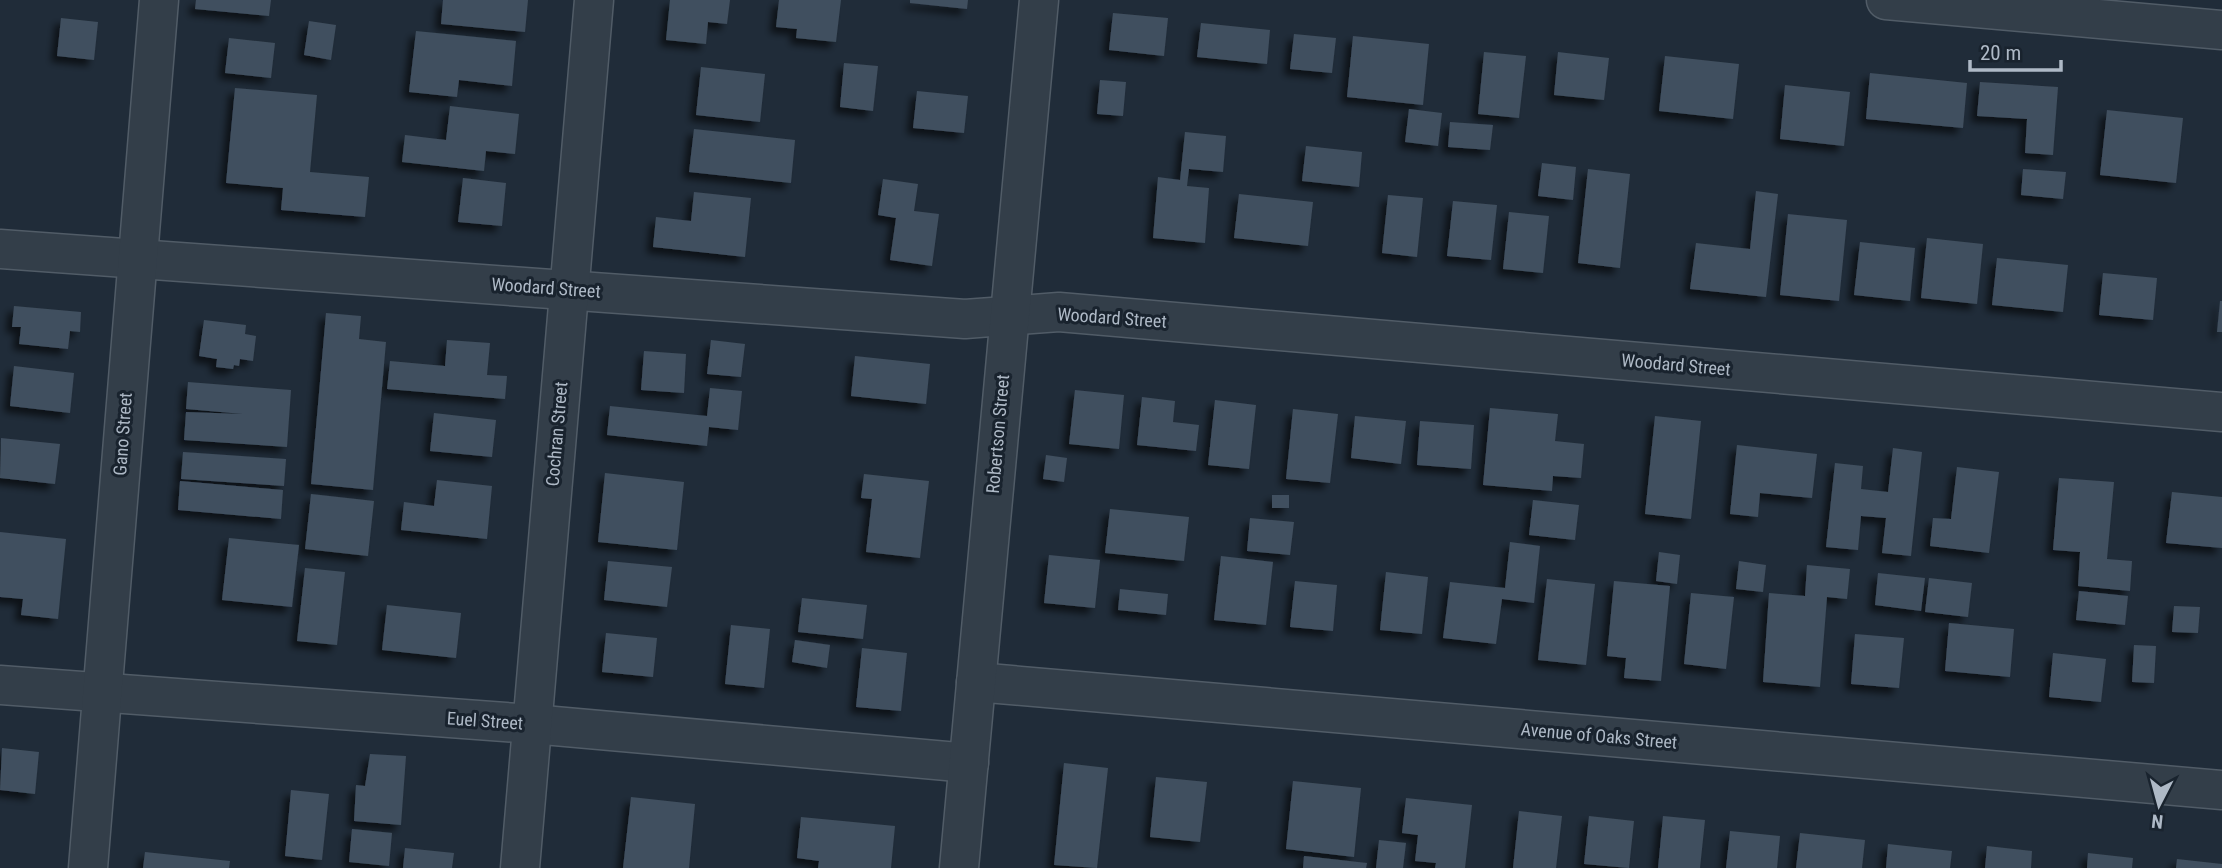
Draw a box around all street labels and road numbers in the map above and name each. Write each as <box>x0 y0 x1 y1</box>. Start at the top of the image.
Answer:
street label: Woodard Street <box>491 273 601 302</box>
street label: Woodard Street <box>1057 303 1167 332</box>
street label: Woodard Street <box>1621 349 1732 380</box>
street label: Robertson Street <box>982 374 1013 494</box>
street label: Cochran Street <box>541 381 572 487</box>
street label: Gano Street <box>109 392 136 476</box>
street label: Euel Street <box>446 707 524 734</box>
street label: Avenue of Oaks Street <box>1520 718 1678 753</box>

